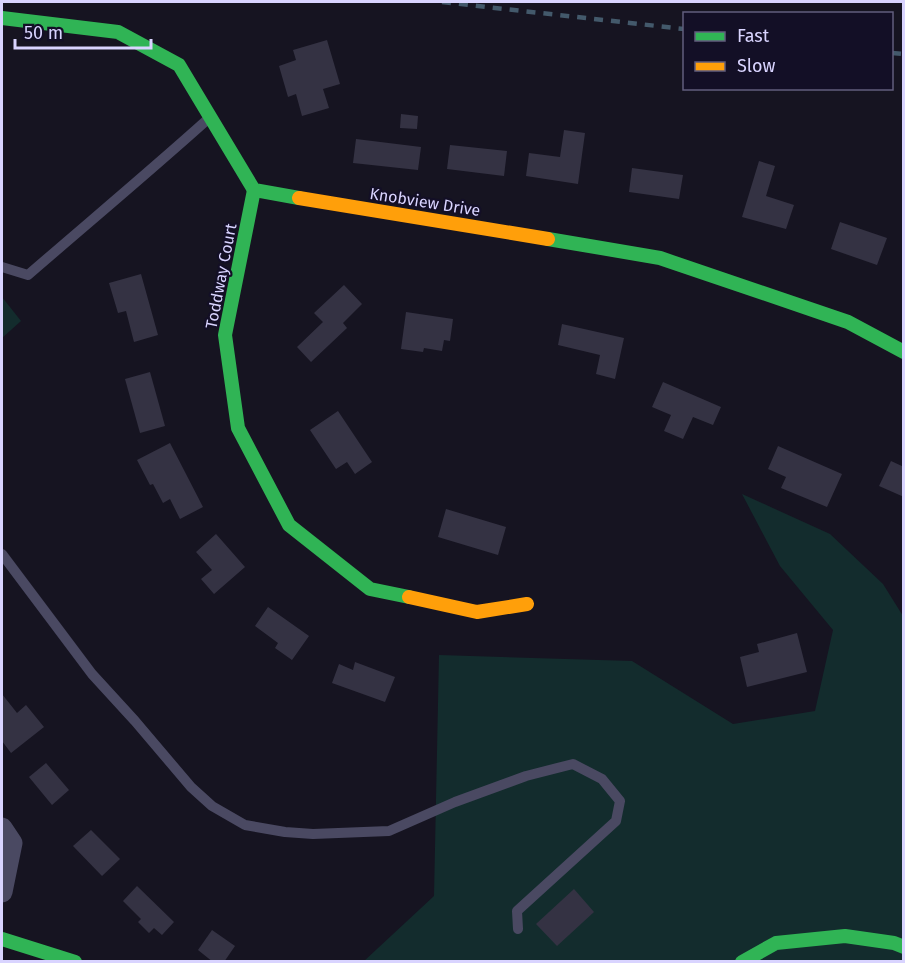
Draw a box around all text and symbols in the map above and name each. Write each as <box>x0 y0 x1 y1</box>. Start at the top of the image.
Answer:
scale bar <box>15 12 152 50</box>
legend <box>683 12 893 90</box>
text: 50 m <box>24 22 63 44</box>
text: Fast <box>737 25 770 47</box>
text: Slow <box>737 55 776 77</box>
street label: Knobview Drive <box>368 184 482 220</box>
street label: Toddway Court <box>201 221 241 330</box>

